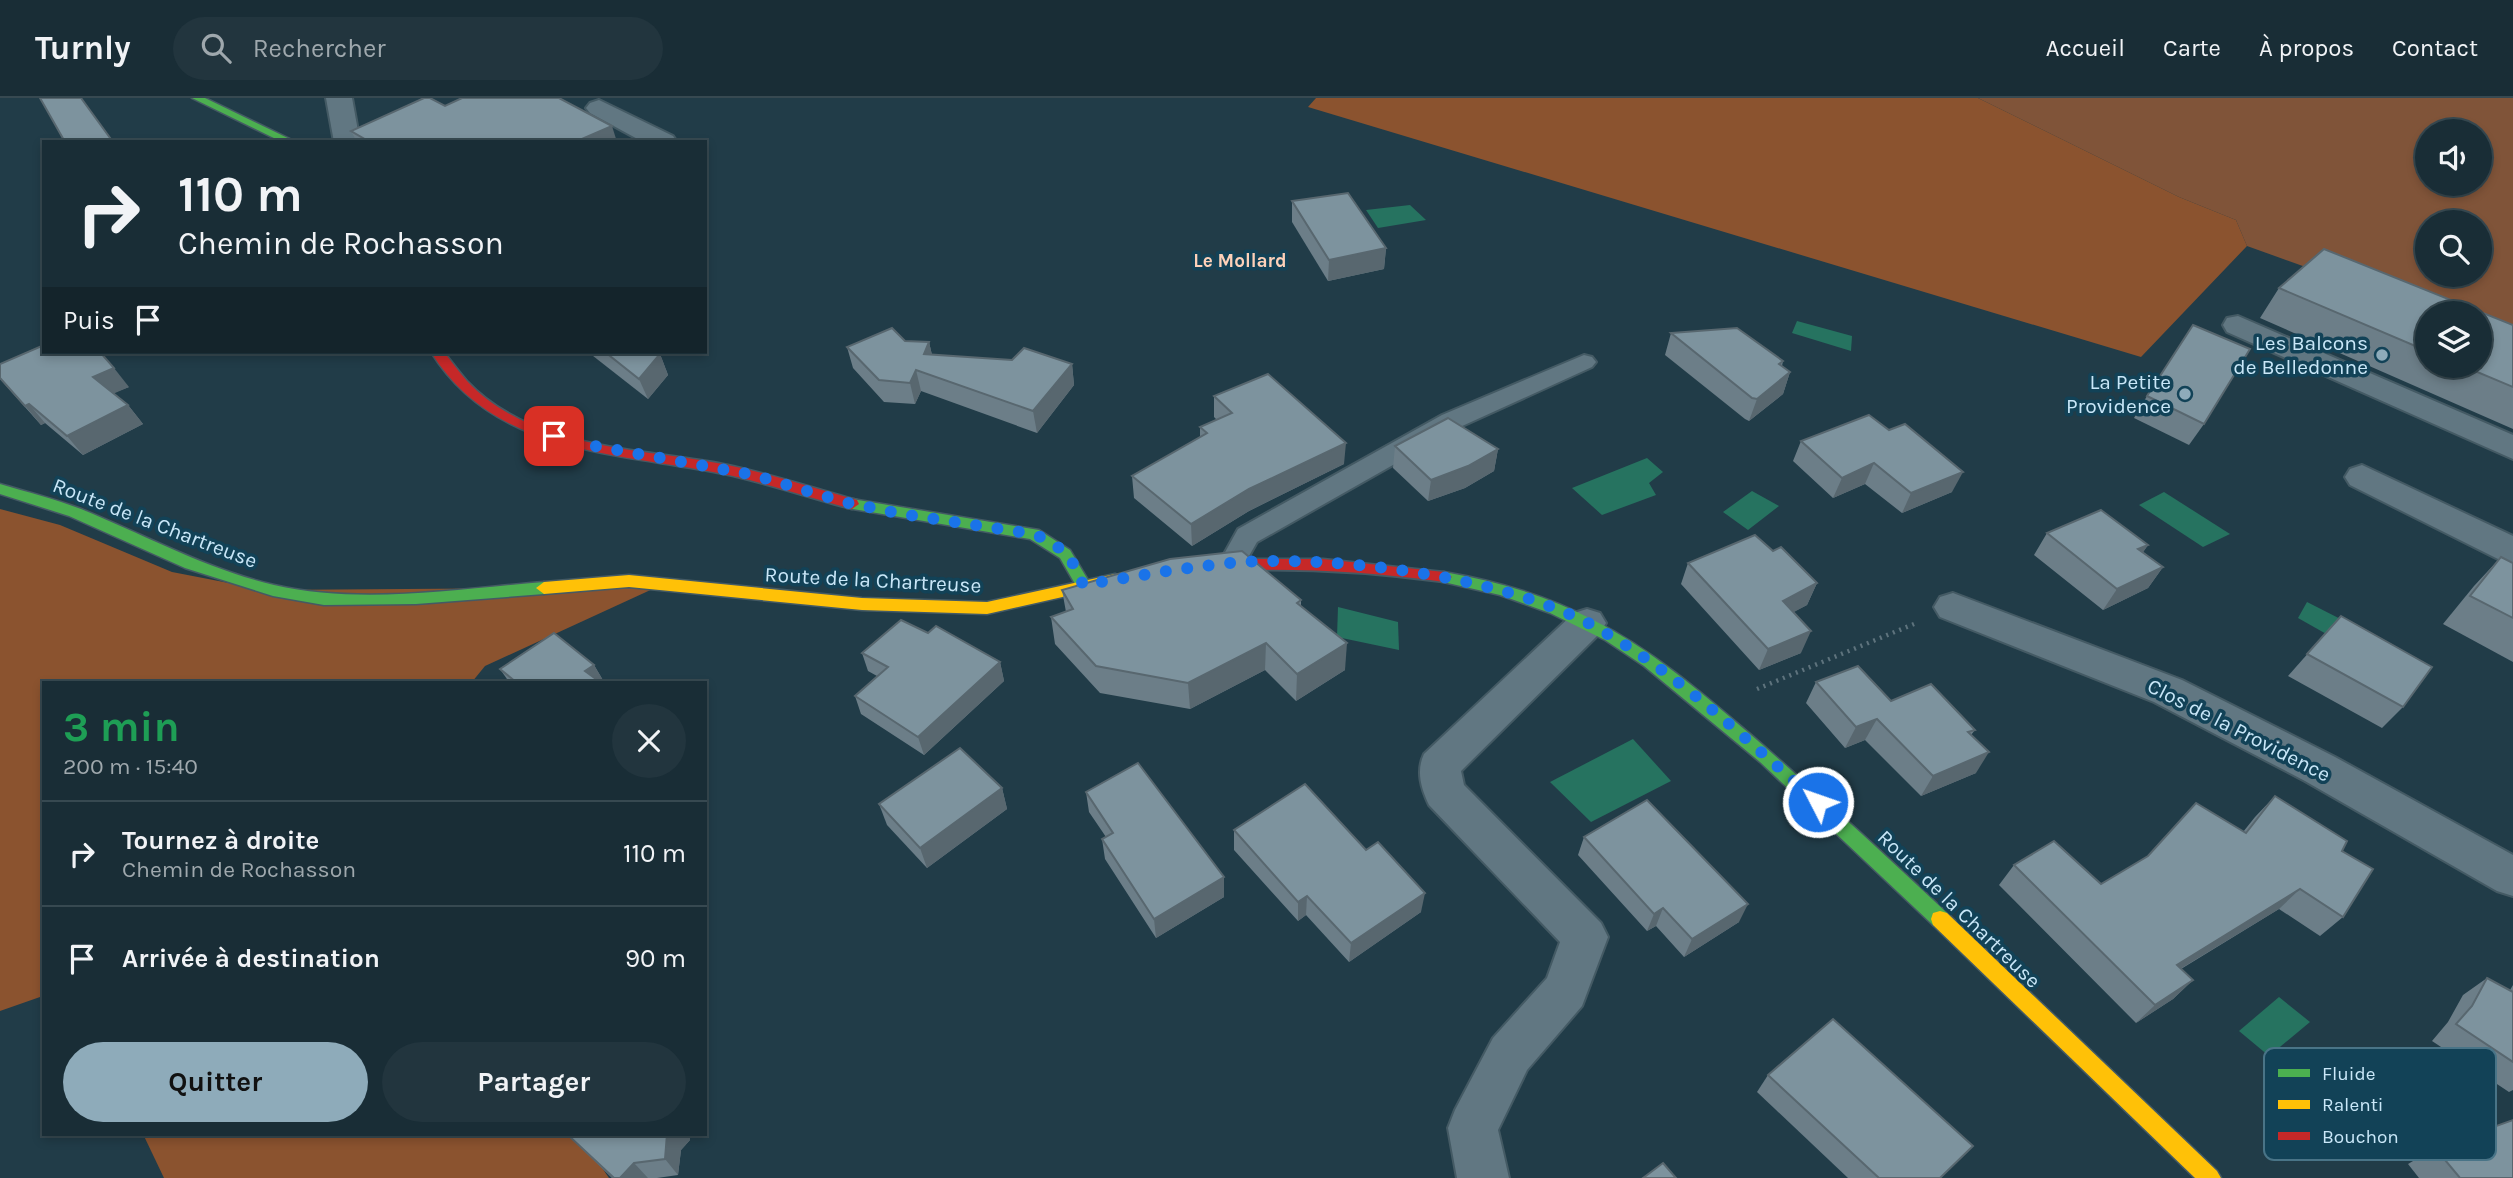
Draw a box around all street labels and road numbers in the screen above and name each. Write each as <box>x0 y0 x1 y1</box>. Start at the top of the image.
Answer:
street label: Route de la Chartreuse <box>49 473 261 573</box>
street label: Route de la Chartreuse <box>764 562 982 598</box>
street label: Clos de la Providence <box>2144 673 2334 787</box>
street label: Route de la Chartreuse <box>1873 825 2045 993</box>

